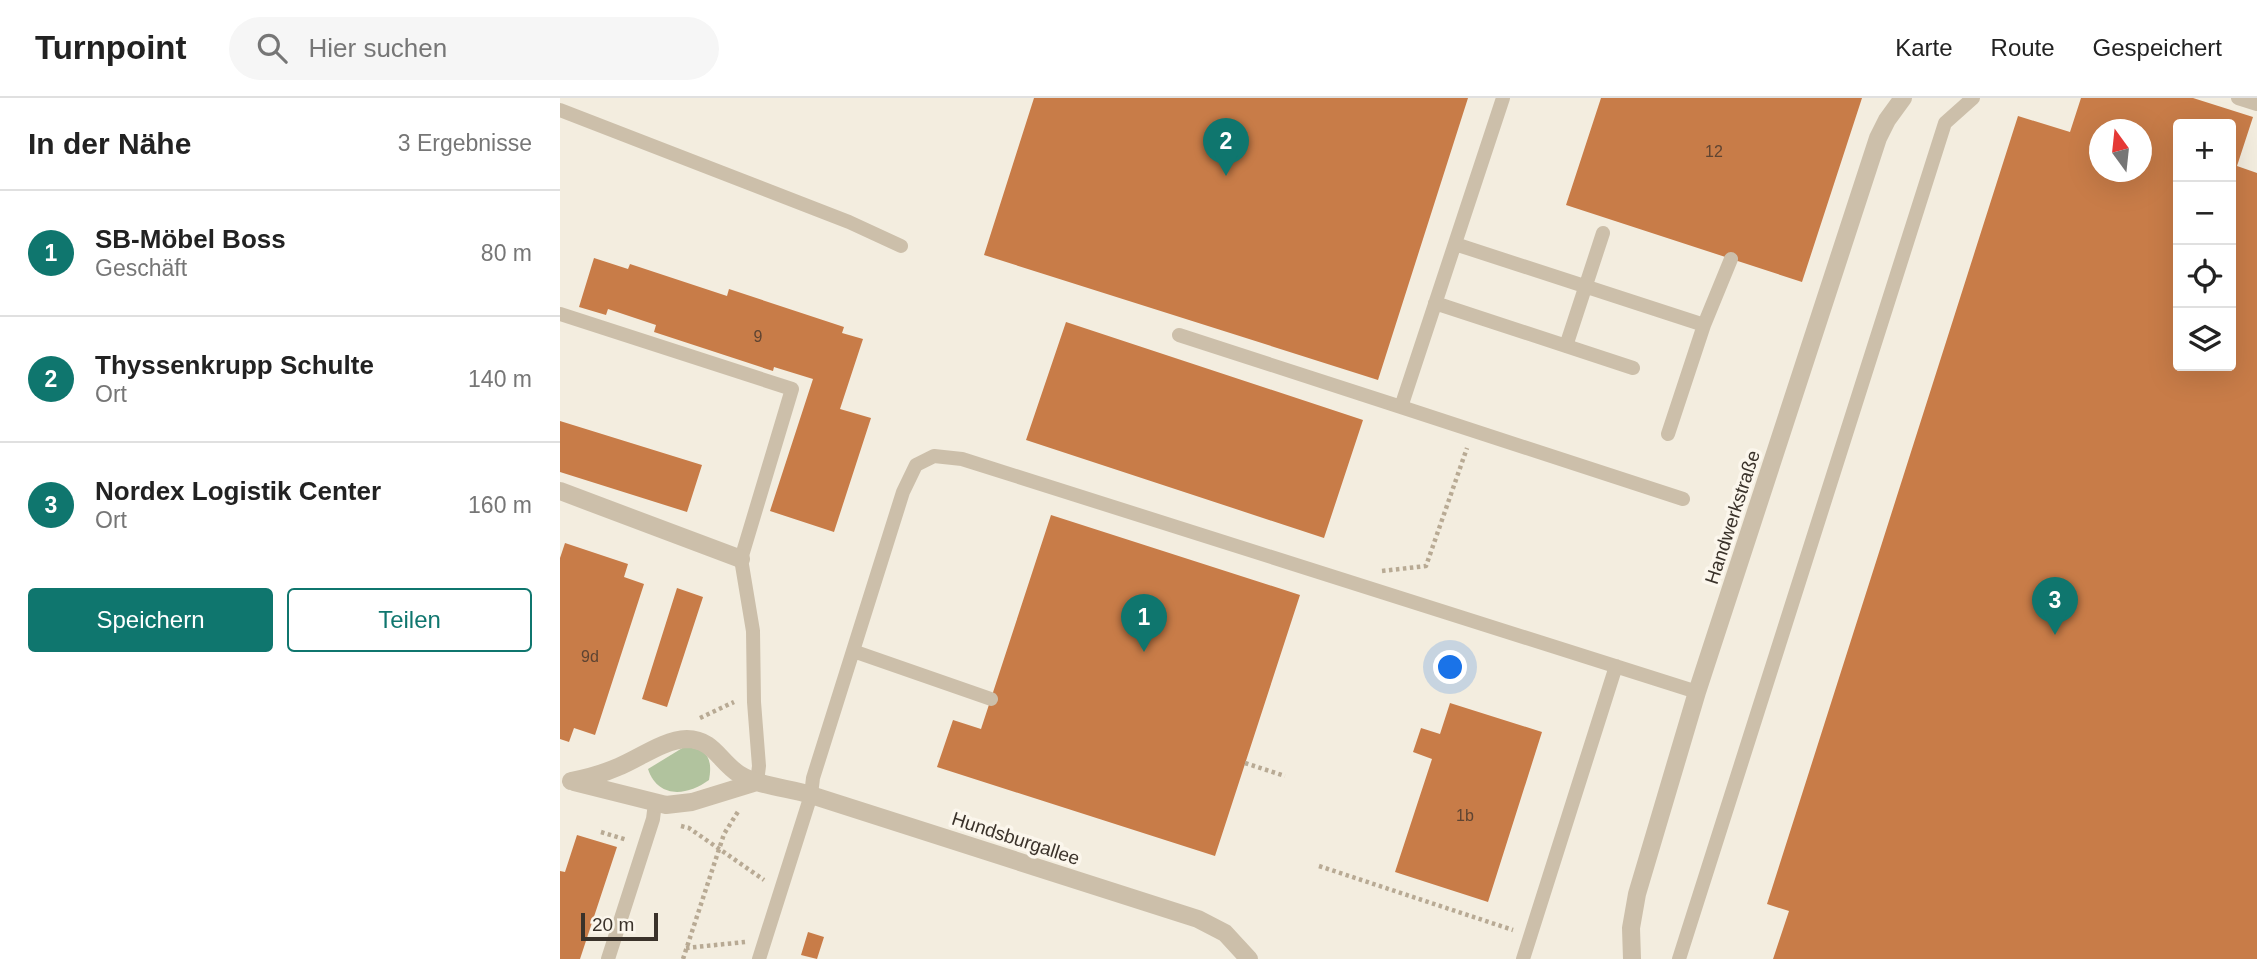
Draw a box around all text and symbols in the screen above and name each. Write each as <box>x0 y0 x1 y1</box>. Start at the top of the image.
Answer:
search box <box>229 17 719 80</box>
text: Turnpoint <box>35 29 187 66</box>
icon: search <box>253 29 291 67</box>
text: Hier suchen <box>309 33 447 63</box>
text: Karte <box>1895 34 1953 61</box>
text: Route <box>1991 34 2055 61</box>
text: Gespeichert <box>2093 34 2222 61</box>
pin: 2 <box>1203 118 1249 176</box>
north arrow <box>2089 119 2152 182</box>
map controls <box>2173 119 2236 371</box>
button: + <box>2173 119 2236 182</box>
text: In der Nähe <box>28 127 191 160</box>
text: 3 Ergebnisse <box>398 130 532 156</box>
house number: 12 <box>1705 143 1723 160</box>
button: − <box>2173 182 2236 245</box>
text: SB-Möbel Boss <box>95 224 286 254</box>
text: 1 <box>45 240 57 266</box>
text: 80 m <box>481 240 532 266</box>
button: locate <box>2173 245 2236 308</box>
text: Geschäft <box>95 255 187 281</box>
button: layers <box>2173 308 2236 371</box>
house number: 9 <box>754 328 763 345</box>
text: Thyssenkrupp Schulte <box>95 350 374 380</box>
text: 2 <box>45 366 57 392</box>
text: 140 m <box>468 366 532 392</box>
text: Ort <box>95 381 127 407</box>
street label: Handwerkstraße <box>1701 448 1764 587</box>
text: Nordex Logistik Center <box>95 476 381 506</box>
text: 3 <box>45 492 57 518</box>
text: 160 m <box>468 492 532 518</box>
text: Ort <box>95 507 127 533</box>
pin: 3 <box>2032 577 2078 635</box>
button: Speichern <box>28 588 273 652</box>
button: Teilen <box>287 588 532 652</box>
pin: 1 <box>1121 594 1167 652</box>
house number: 9d <box>581 648 599 665</box>
your location <box>1433 650 1467 684</box>
house number: 1b <box>1456 807 1474 824</box>
street label: Hundsburgallee <box>949 808 1082 869</box>
scale bar <box>581 910 658 942</box>
text: 20 m <box>592 914 634 935</box>

